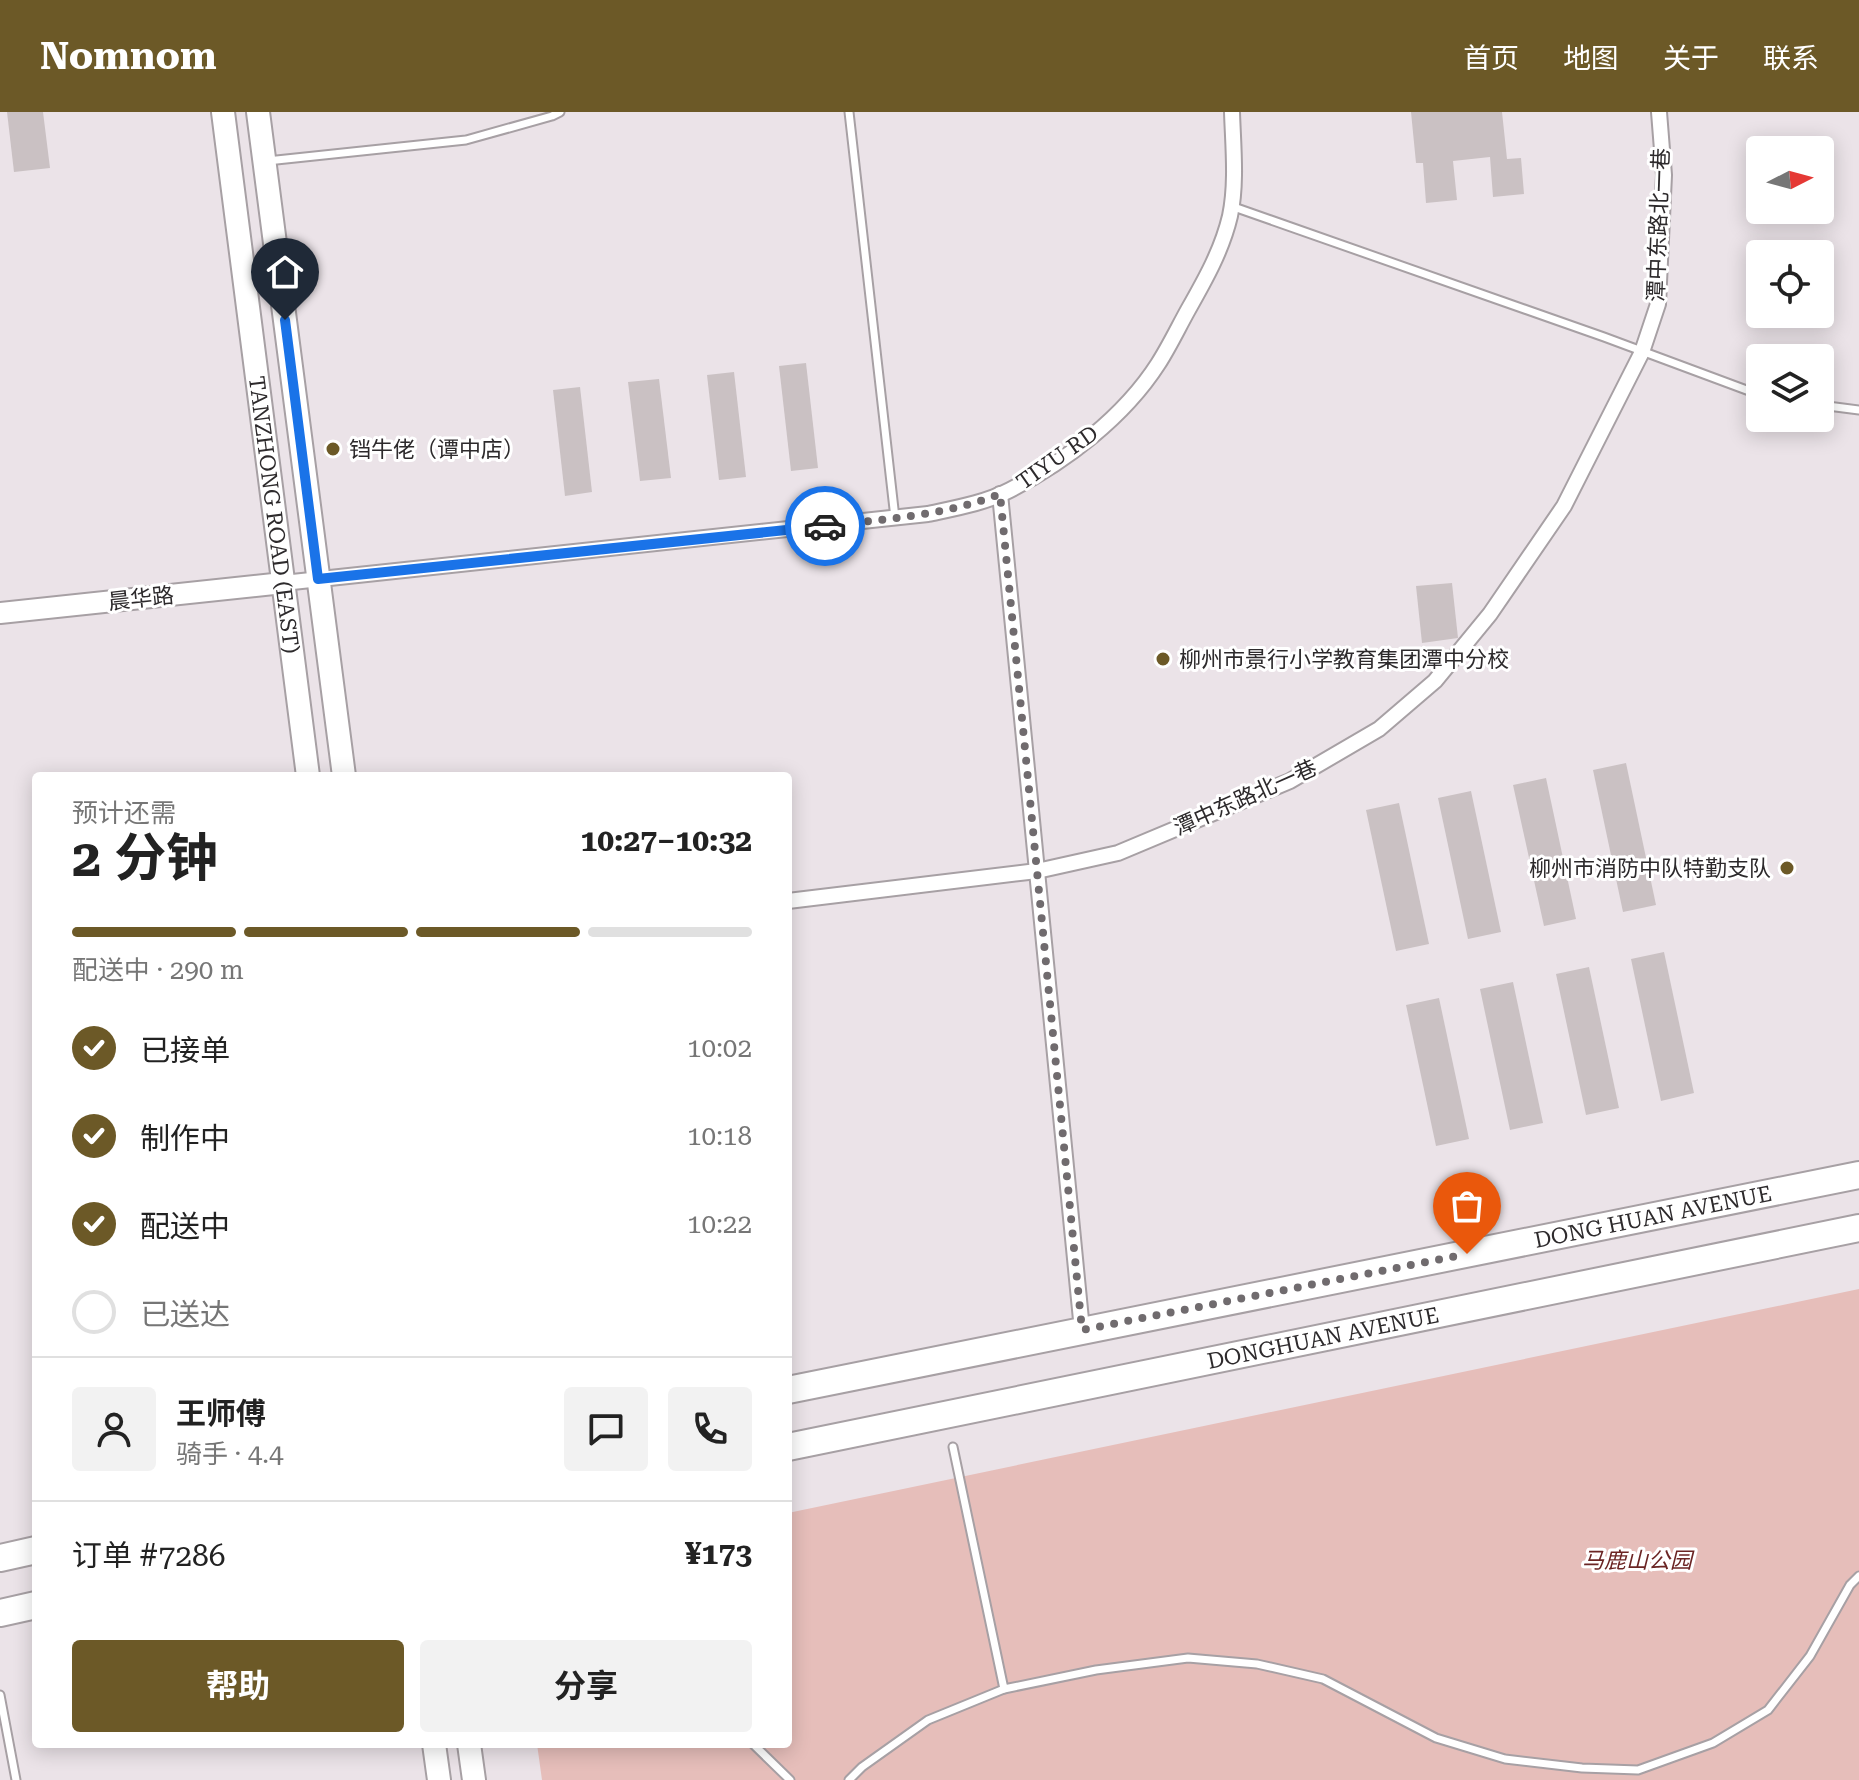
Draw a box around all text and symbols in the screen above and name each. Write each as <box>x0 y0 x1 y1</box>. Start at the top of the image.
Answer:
text: Nomnom <box>40 34 217 78</box>
text: 首页 <box>1463 42 1519 75</box>
text: 地图 <box>1563 42 1619 75</box>
text: 关于 <box>1663 42 1719 75</box>
text: 联系 <box>1763 42 1819 75</box>
north arrow <box>1746 136 1834 224</box>
map controls <box>1746 136 1834 432</box>
street label: 潭中东路北一巷 <box>1643 148 1674 302</box>
pin <box>251 238 319 320</box>
button: locate <box>1746 240 1834 328</box>
icon: home <box>263 250 307 294</box>
button: layers <box>1746 344 1834 432</box>
street label: TANZHONG ROAD (EAST) <box>244 374 304 655</box>
street label: TIYU RD <box>1012 420 1103 494</box>
place label: 铛牛佬（谭中店） <box>349 437 525 462</box>
marker: 铛牛佬（谭中店） <box>324 440 342 458</box>
courier <box>785 486 865 566</box>
icon: car <box>803 504 847 548</box>
street label: 晨华路 <box>107 583 175 614</box>
place label: 柳州市景行小学教育集团潭中分校 <box>1179 647 1509 672</box>
marker: 柳州市景行小学教育集团潭中分校 <box>1154 650 1172 668</box>
street label: 潭中东路北一巷 <box>1170 755 1321 840</box>
text: 预计还需 <box>72 798 176 828</box>
text: 10:27–10:32 <box>580 823 752 858</box>
text: 2 分钟 <box>72 828 218 889</box>
place label: 柳州市消防中队特勤支队 <box>1529 856 1771 881</box>
marker: 柳州市消防中队特勤支队 <box>1778 859 1796 877</box>
text: 配送中 · 290 m <box>72 955 244 985</box>
icon: check <box>72 1026 116 1070</box>
text: 已接单 <box>140 1033 230 1068</box>
text: 10:02 <box>687 1033 752 1063</box>
icon: check <box>72 1114 116 1158</box>
text: 制作中 <box>140 1121 230 1156</box>
text: 10:18 <box>687 1121 752 1151</box>
pin <box>1433 1172 1501 1254</box>
street label: DONG HUAN AVENUE <box>1532 1181 1774 1253</box>
icon: bag <box>1445 1184 1489 1228</box>
icon: check <box>72 1202 116 1246</box>
text: 配送中 <box>140 1209 230 1244</box>
text: 10:22 <box>687 1209 752 1239</box>
text: 已送达 <box>140 1297 230 1332</box>
street label: DONGHUAN AVENUE <box>1205 1302 1441 1374</box>
button: person <box>72 1387 156 1471</box>
button: chat <box>564 1387 648 1471</box>
button: phone <box>668 1387 752 1471</box>
text: 王师傅 <box>176 1396 266 1431</box>
text: 骑手 · 4.4 <box>176 1439 284 1469</box>
text: ¥173 <box>685 1536 752 1571</box>
text: 订单 #7286 <box>72 1538 226 1573</box>
park label: 马鹿山公园 <box>1582 1548 1695 1573</box>
button: 帮助 <box>72 1640 404 1732</box>
button: 分享 <box>420 1640 752 1732</box>

